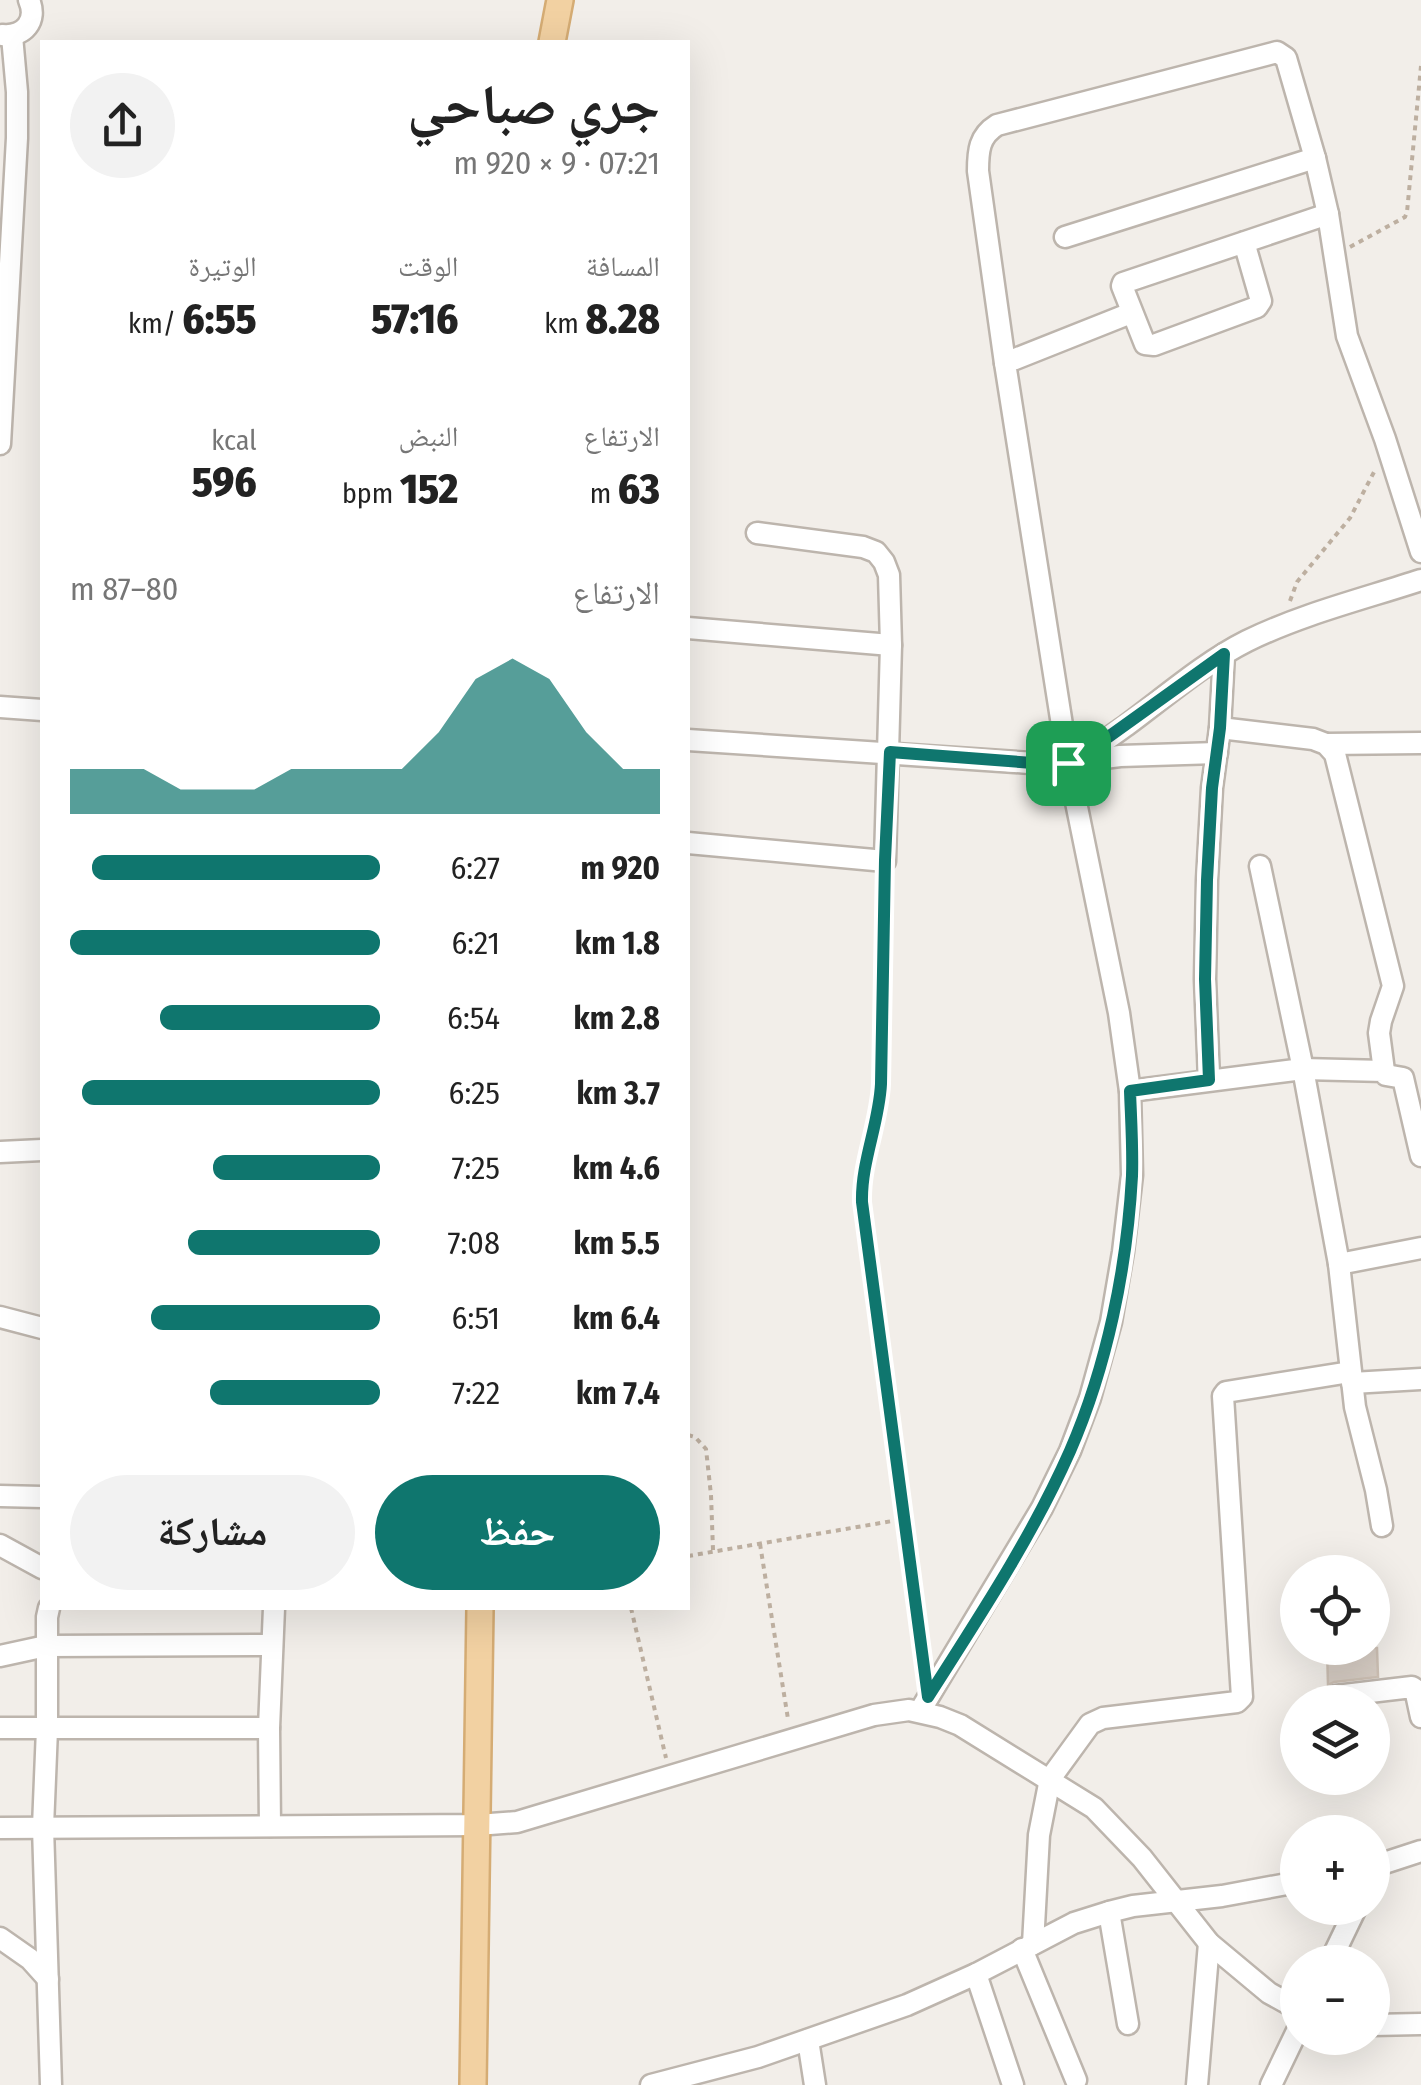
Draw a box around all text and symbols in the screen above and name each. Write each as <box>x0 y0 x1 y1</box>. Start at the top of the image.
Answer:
button: share <box>70 73 175 178</box>
text: جري صباحي <box>407 73 660 139</box>
text: 07:21 · 9 × 920 m <box>453 144 660 182</box>
text: الوتيرة <box>189 250 257 283</box>
text: الوقت <box>398 250 458 283</box>
text: المسافة <box>586 250 660 283</box>
text: 6:55 <box>182 294 257 344</box>
text: 57:16 <box>371 294 458 344</box>
text: 8.28 <box>585 294 660 344</box>
text: /km <box>128 307 182 340</box>
text: km <box>544 307 585 340</box>
text: النبض <box>399 420 458 453</box>
text: الارتفاع <box>584 420 660 453</box>
text: kcal <box>211 424 257 457</box>
text: 596 <box>192 457 257 507</box>
text: 152 <box>400 464 458 514</box>
text: 63 <box>618 464 660 514</box>
text: bpm <box>342 477 400 510</box>
text: m <box>590 477 618 510</box>
text: 80–87 m <box>70 570 179 608</box>
text: الارتفاع <box>573 574 660 612</box>
pin <box>1026 721 1111 806</box>
icon: arrive <box>1041 736 1096 791</box>
text: 6:27 <box>450 849 500 887</box>
text: 920 m <box>581 849 660 887</box>
text: 6:21 <box>451 924 500 962</box>
text: 1.8 km <box>575 924 660 962</box>
text: 6:54 <box>447 999 500 1037</box>
text: 2.8 km <box>574 999 660 1037</box>
text: 6:25 <box>449 1074 500 1112</box>
text: 3.7 km <box>577 1074 660 1112</box>
text: 7:25 <box>451 1149 500 1187</box>
text: 4.6 km <box>572 1149 660 1187</box>
text: 7:08 <box>448 1224 500 1262</box>
text: 5.5 km <box>574 1224 660 1262</box>
text: 6:51 <box>452 1299 500 1337</box>
text: 6.4 km <box>573 1299 660 1337</box>
text: 7:22 <box>452 1374 500 1412</box>
text: 7.4 km <box>576 1374 660 1412</box>
button: مشاركة <box>70 1475 355 1590</box>
button: حفظ <box>375 1475 660 1590</box>
map controls <box>1280 1555 1390 2055</box>
button: locate <box>1280 1555 1390 1665</box>
button: layers <box>1280 1685 1390 1795</box>
button: + <box>1280 1815 1390 1925</box>
button: − <box>1280 1945 1390 2055</box>

